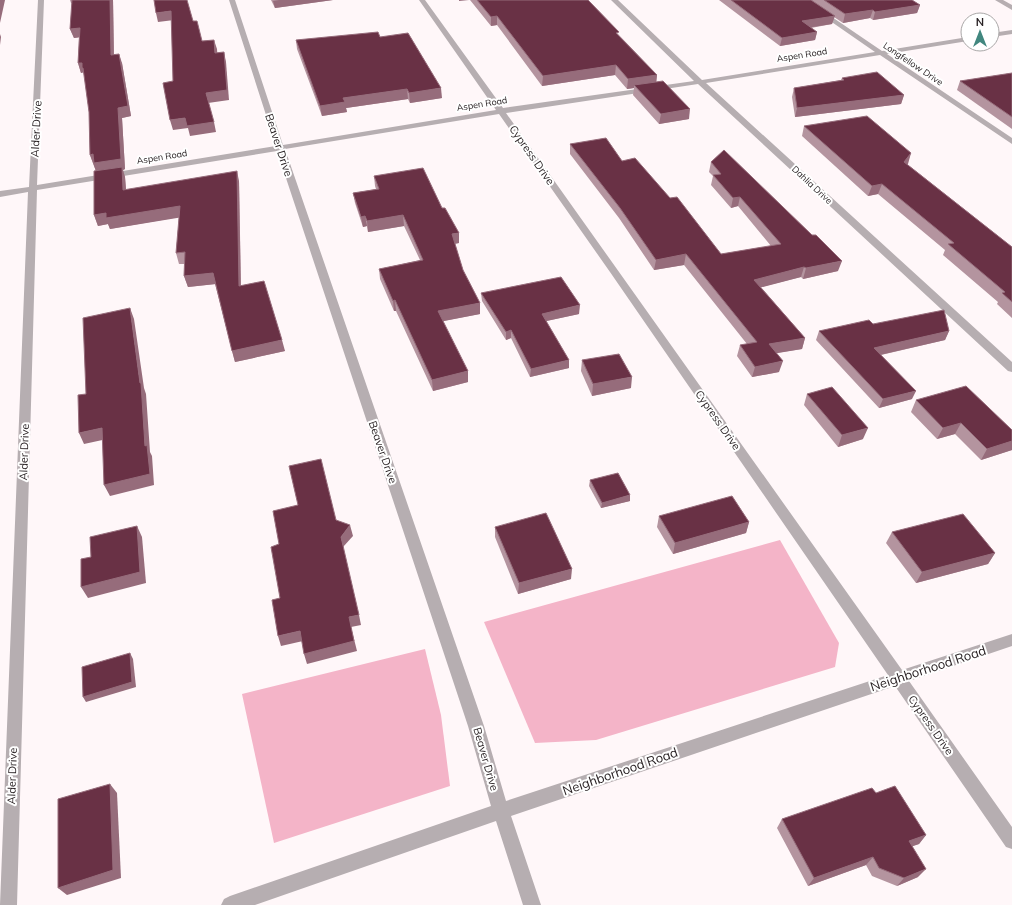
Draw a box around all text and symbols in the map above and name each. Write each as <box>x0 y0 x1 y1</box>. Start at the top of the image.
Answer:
north arrow <box>960 12 1000 52</box>
text: N <box>976 15 984 29</box>
street label: Longfellow Drive <box>881 40 945 88</box>
street label: Aspen Road <box>776 45 828 64</box>
street label: Aspen Road <box>456 94 508 113</box>
street label: Alder Drive <box>28 100 44 158</box>
street label: Beaver Drive <box>262 112 296 178</box>
street label: Cypress Drive <box>506 122 558 188</box>
street label: Aspen Road <box>136 147 188 166</box>
street label: Dahlia Drive <box>790 163 835 206</box>
street label: Cypress Drive <box>692 387 744 453</box>
street label: Beaver Drive <box>366 419 400 485</box>
street label: Alder Drive <box>16 423 32 481</box>
street label: Neighborhood Road <box>868 642 988 694</box>
street label: Cypress Drive <box>905 692 957 758</box>
street label: Beaver Drive <box>470 726 502 792</box>
street label: Neighborhood Road <box>560 744 680 798</box>
street label: Alder Drive <box>4 747 20 805</box>

